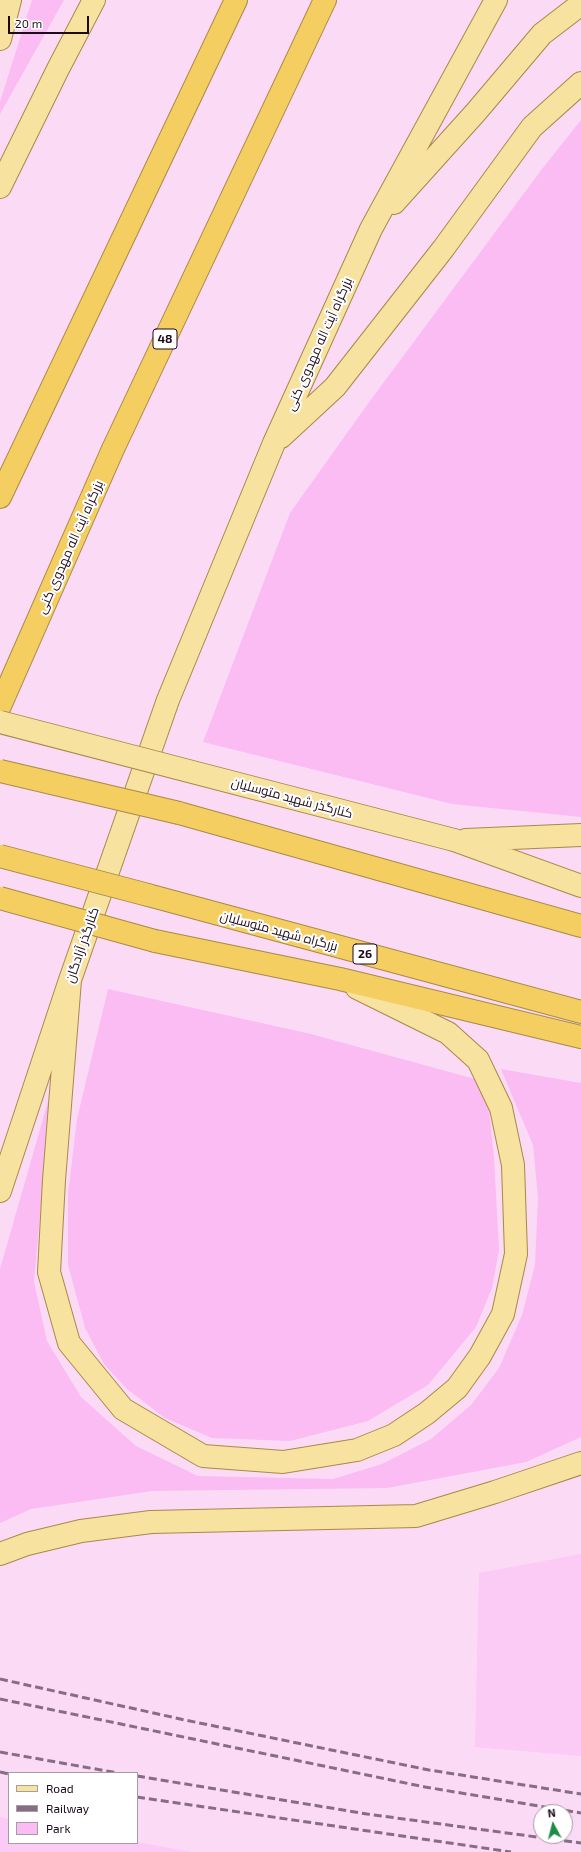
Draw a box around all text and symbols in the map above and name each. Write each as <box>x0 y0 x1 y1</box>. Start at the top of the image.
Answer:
scale bar <box>10 8 91 34</box>
text: 20 m <box>15 16 42 30</box>
street label: بزرگراه آیت اله مهدوی کنی <box>283 275 355 413</box>
road number: 48 <box>153 329 177 349</box>
street label: بزرگراه آیت اله مهدوی کنی <box>34 478 106 616</box>
street label: کنارگذر شهید متوسلیان <box>230 774 354 822</box>
street label: کنارگذر آزادگان <box>62 905 102 985</box>
street label: بزرگراه شهید متوسلیان <box>218 908 340 954</box>
road number: 26 <box>353 944 377 964</box>
legend <box>8 1772 138 1844</box>
text: Road <box>46 1781 74 1795</box>
text: Railway <box>46 1801 89 1815</box>
north arrow <box>533 1804 573 1844</box>
text: N <box>547 1806 556 1820</box>
text: Park <box>46 1821 71 1835</box>

